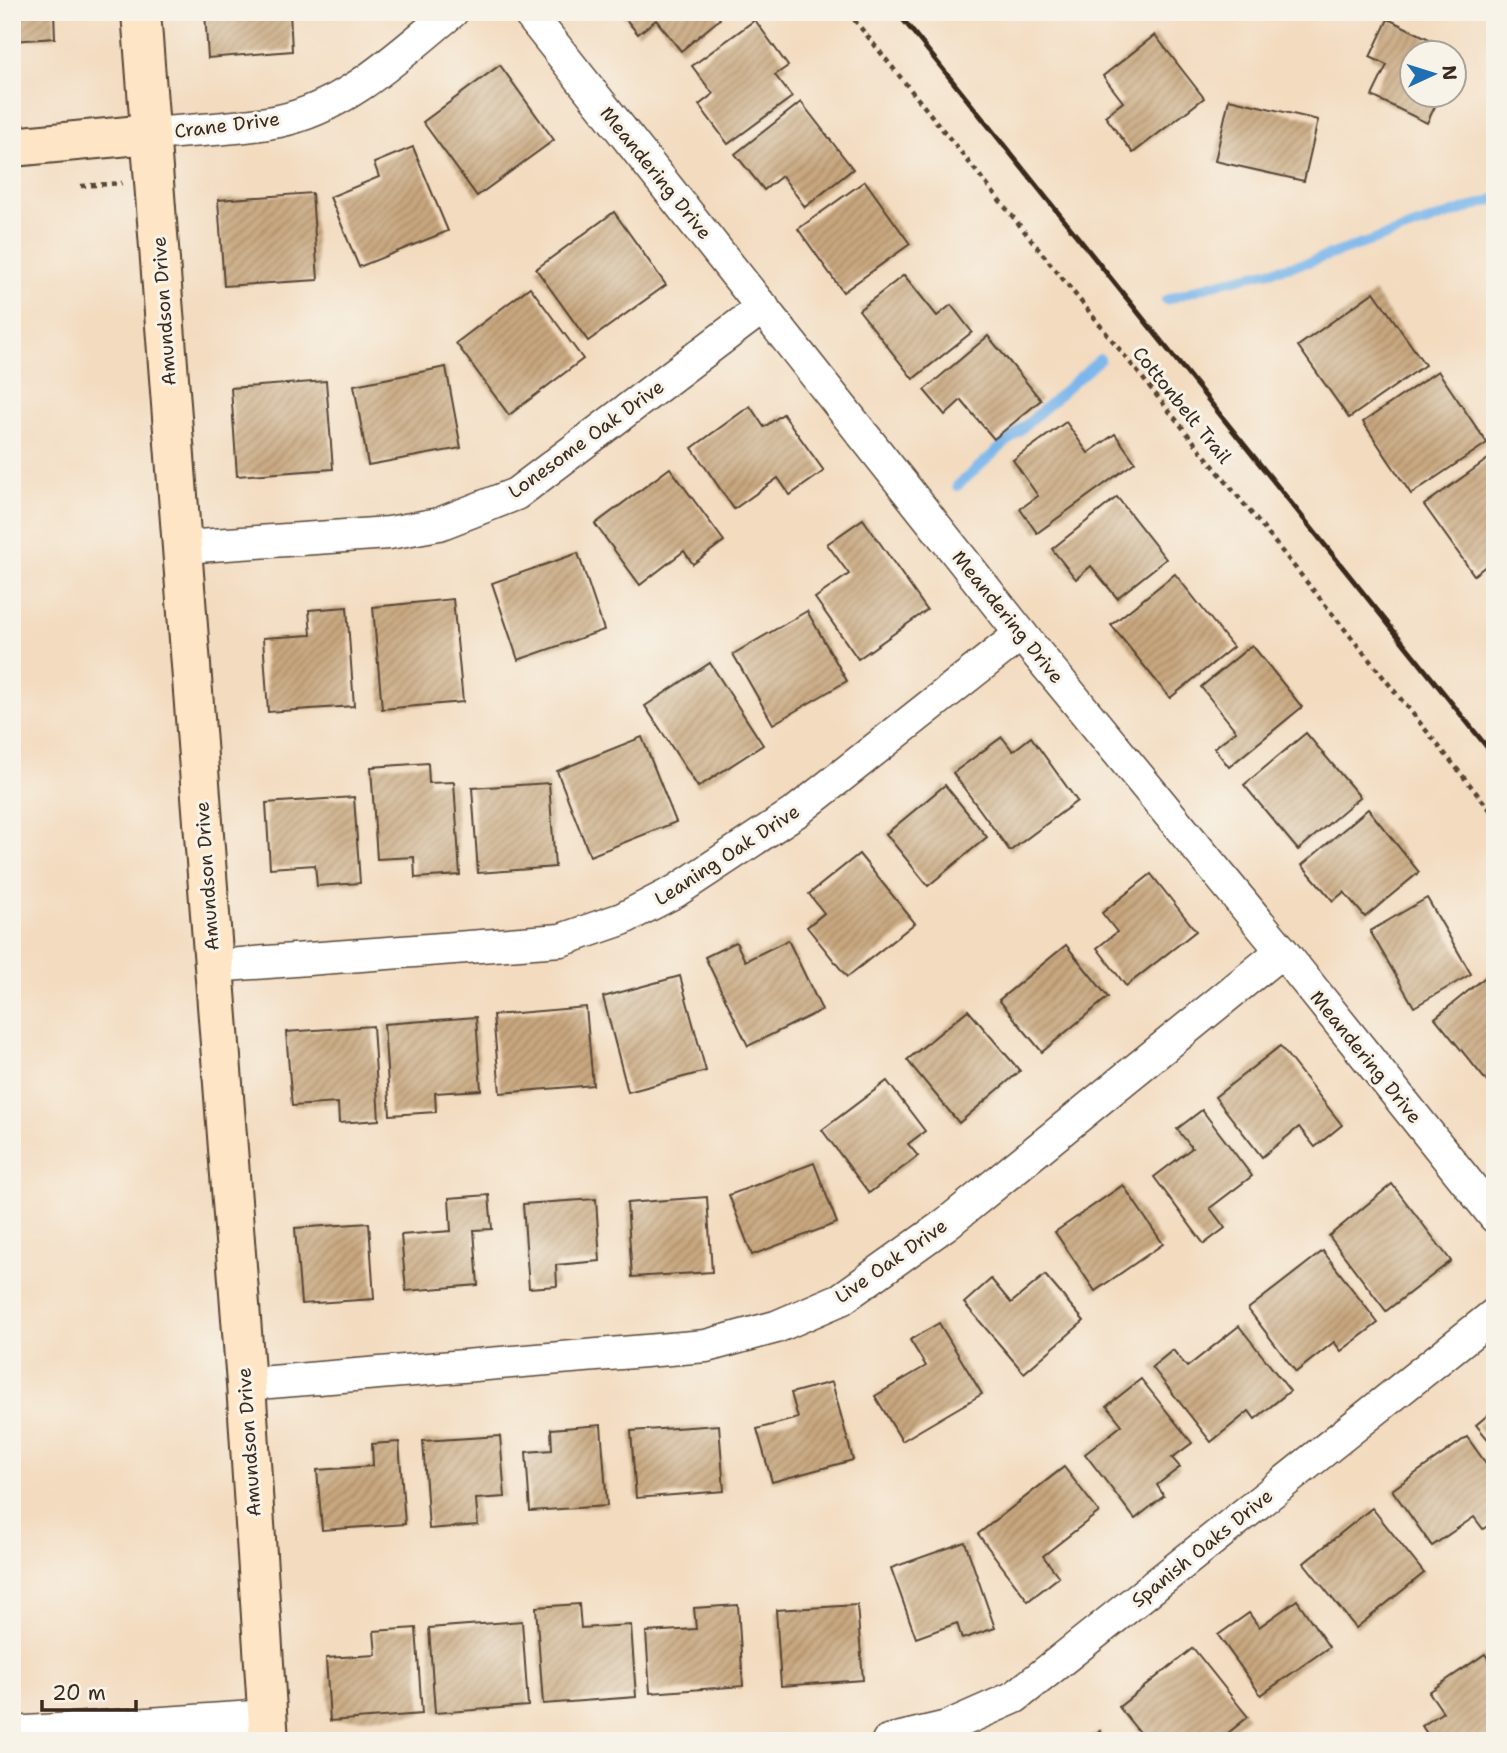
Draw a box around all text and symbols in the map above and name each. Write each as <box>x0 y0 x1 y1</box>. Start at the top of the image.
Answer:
north arrow <box>1398 38 1468 108</box>
text: N <box>1436 64 1462 81</box>
street label: Meandering Drive <box>595 101 717 245</box>
street label: Crane Drive <box>173 106 281 144</box>
street label: Amundson Drive <box>146 235 182 387</box>
street label: Cottonbelt Trail <box>1127 341 1237 469</box>
street label: Lonesome Oak Drive <box>503 374 669 504</box>
street label: Meandering Drive <box>947 545 1069 689</box>
street label: Leaning Oak Drive <box>650 799 804 911</box>
street label: Amundson Drive <box>189 800 225 952</box>
street label: Meandering Drive <box>1305 985 1427 1129</box>
street label: Live Oak Drive <box>830 1213 952 1309</box>
street label: Amundson Drive <box>231 1366 267 1518</box>
street label: Spanish Oaks Drive <box>1126 1483 1278 1613</box>
scale bar <box>42 1669 136 1713</box>
text: 20 m <box>52 1679 106 1707</box>

